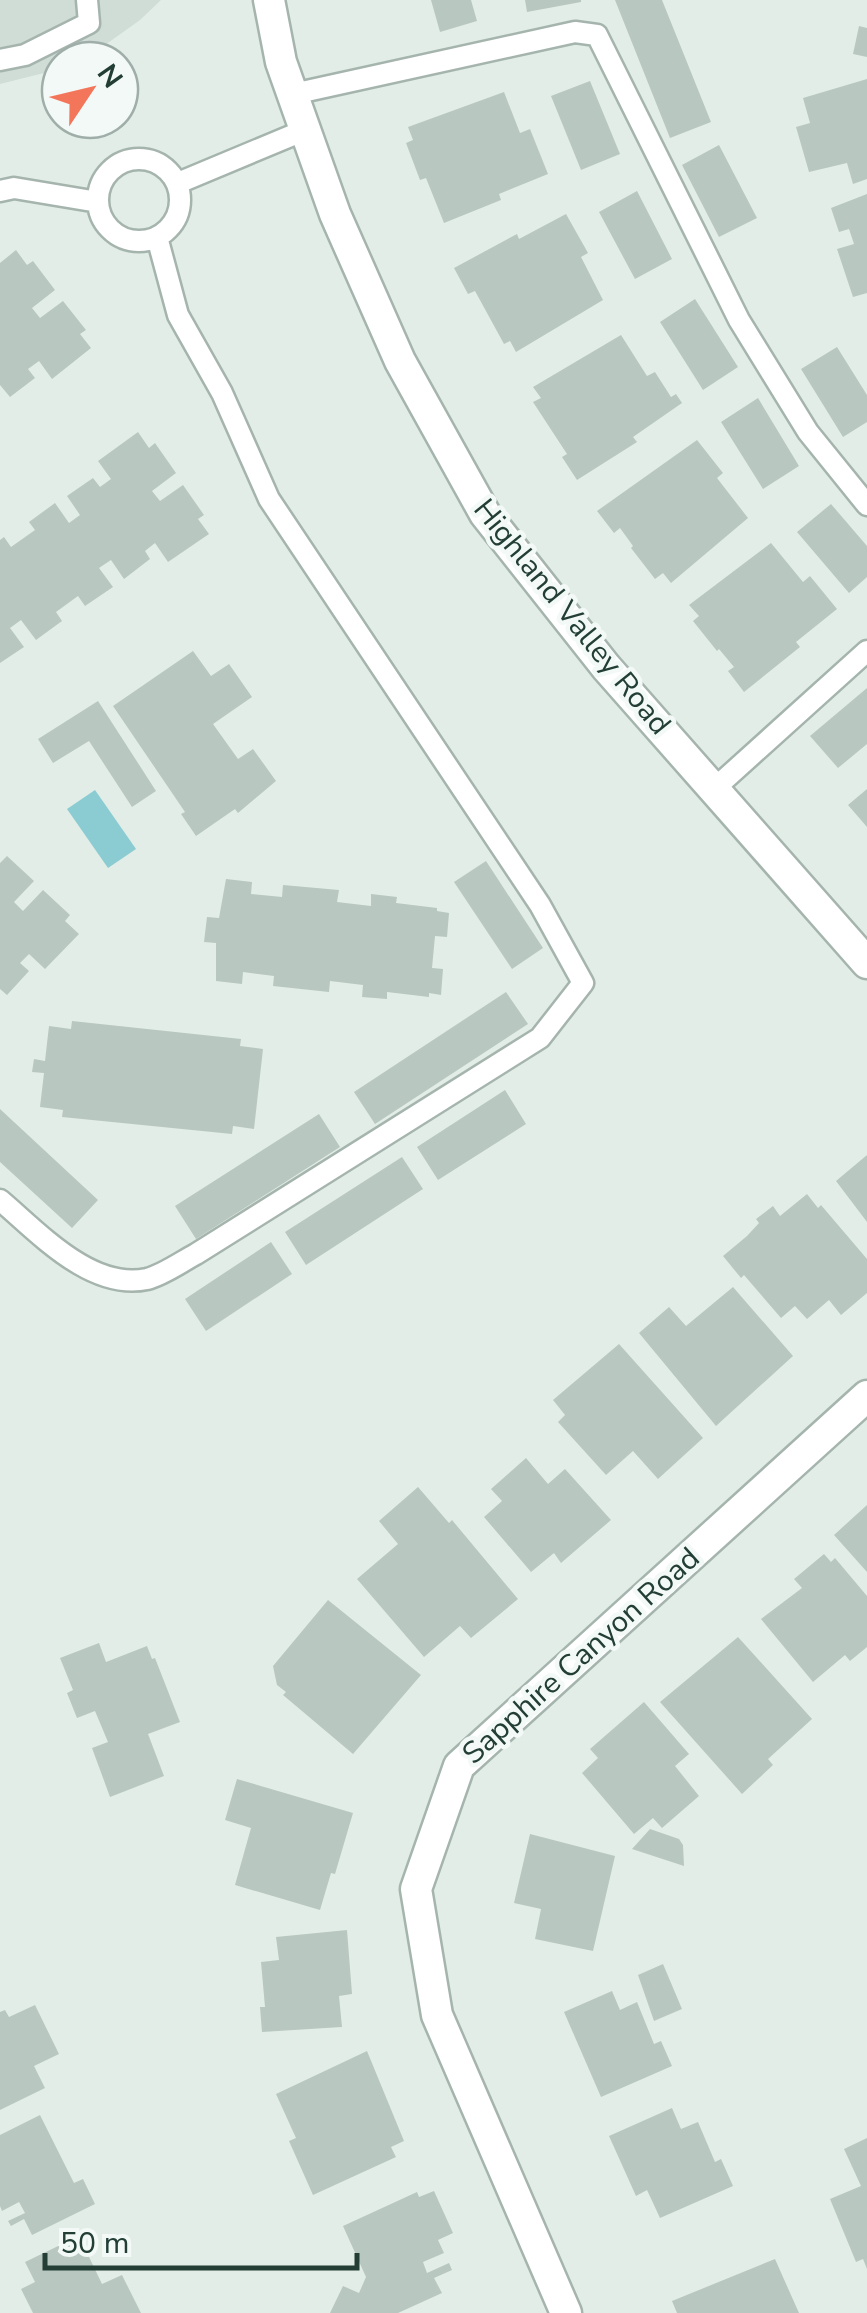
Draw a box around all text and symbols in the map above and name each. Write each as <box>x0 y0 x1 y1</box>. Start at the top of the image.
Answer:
north arrow <box>40 40 140 140</box>
text: N <box>88 57 131 96</box>
street label: Highland Valley Road <box>464 490 680 744</box>
street label: Sapphire Canyon Road <box>453 1538 709 1774</box>
scale bar <box>45 2208 358 2270</box>
text: 50 m <box>60 2223 129 2264</box>

